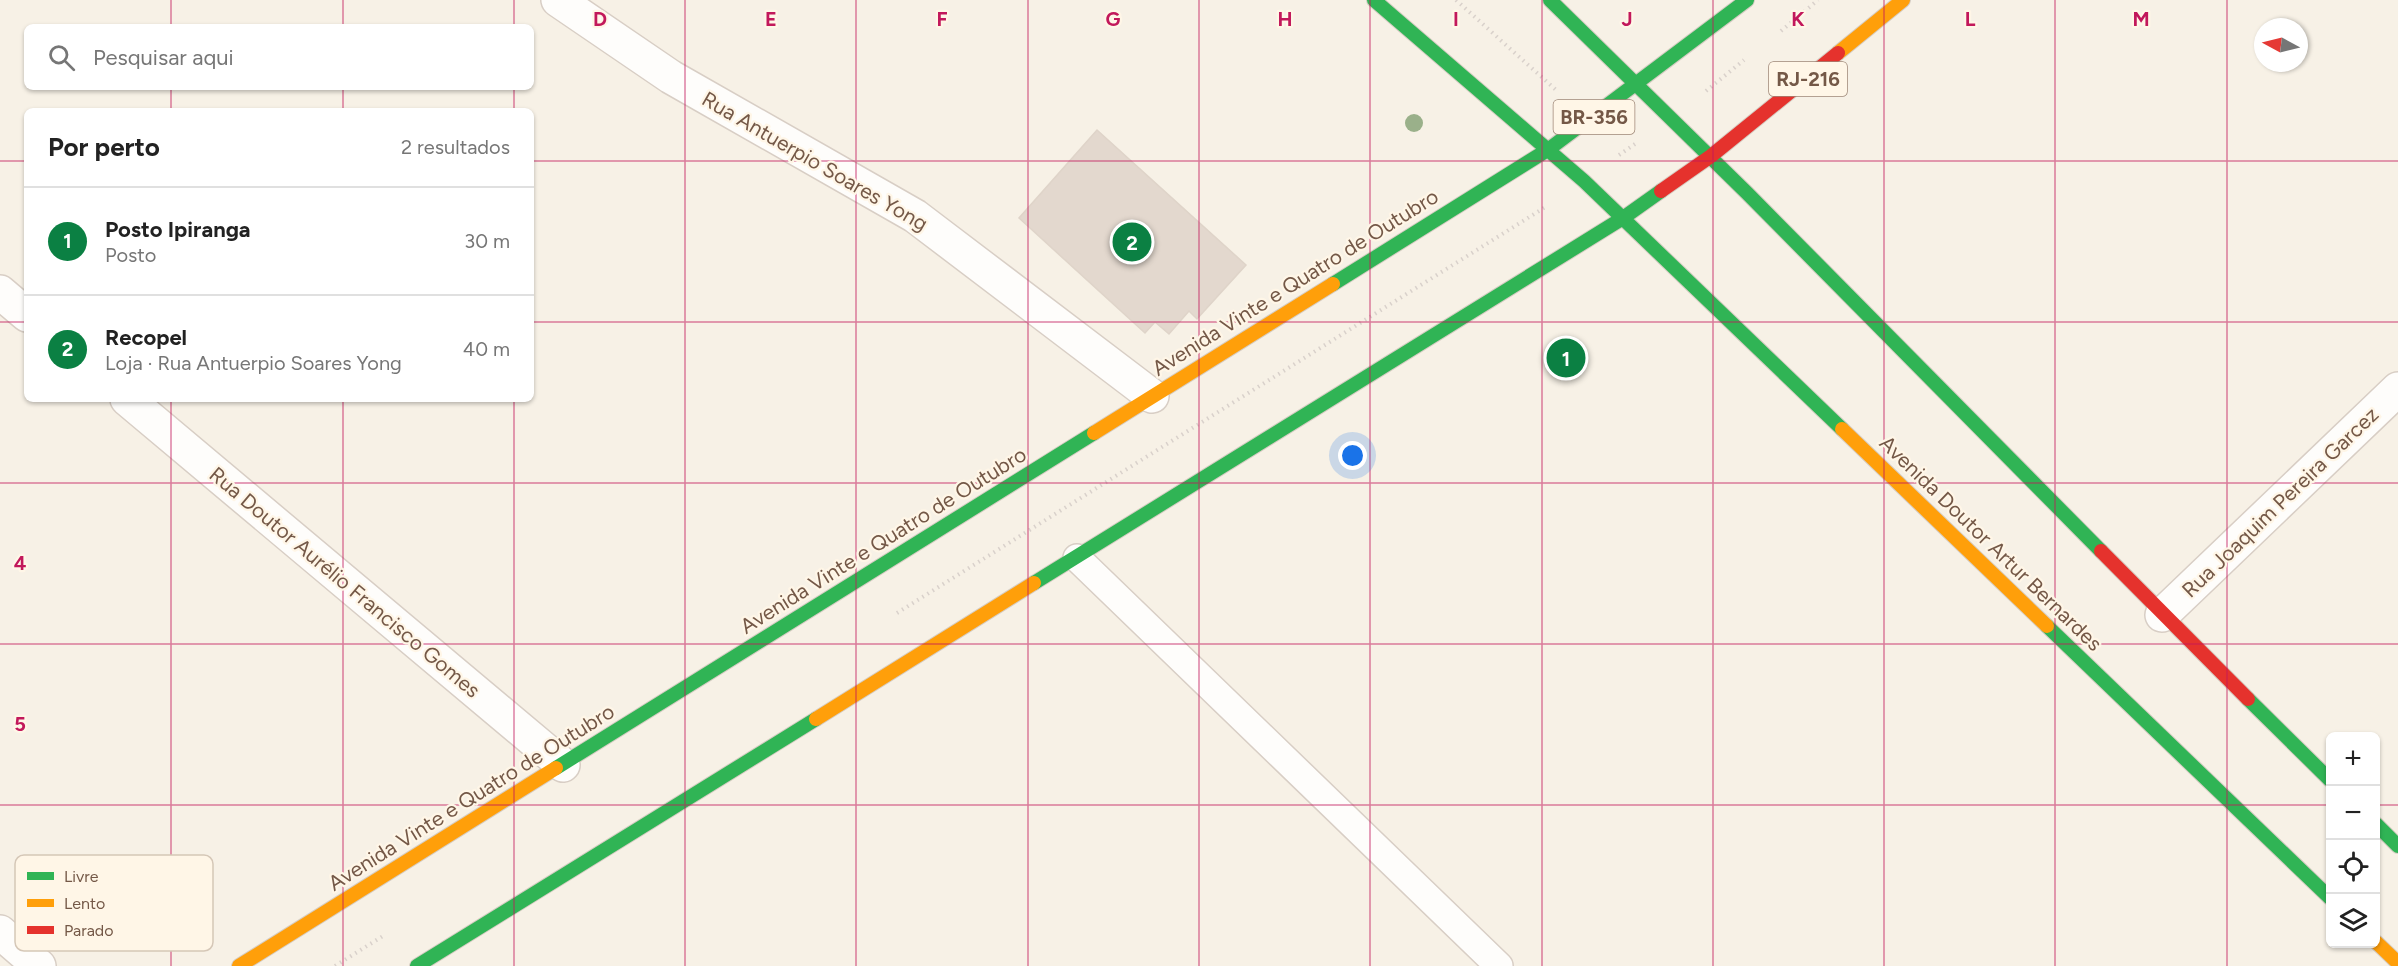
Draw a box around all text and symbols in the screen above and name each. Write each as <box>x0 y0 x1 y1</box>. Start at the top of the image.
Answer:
text: D <box>593 7 607 31</box>
text: E <box>765 7 777 31</box>
text: F <box>936 7 948 31</box>
text: G <box>1106 7 1121 31</box>
text: H <box>1278 7 1293 31</box>
text: I <box>1453 7 1459 31</box>
text: J <box>1621 7 1633 31</box>
text: K <box>1791 7 1805 31</box>
text: L <box>1965 7 1976 31</box>
text: M <box>2132 7 2150 31</box>
north arrow <box>2254 18 2308 72</box>
search box <box>24 24 534 90</box>
icon: search <box>45 41 78 74</box>
text: Pesquisar aqui <box>93 44 234 71</box>
road number: RJ-216 <box>1769 62 1847 96</box>
street label: Rua Antuerpio Soares Yong <box>698 86 932 236</box>
road number: BR-356 <box>1554 100 1634 134</box>
text: Por perto <box>48 131 160 163</box>
text: 2 resultados <box>401 135 510 159</box>
street label: Avenida Vinte e Quatro de Outubro <box>1147 183 1443 381</box>
text: Posto Ipiranga <box>105 216 251 243</box>
pin: 2 <box>1112 220 1152 264</box>
text: 1 <box>63 229 72 253</box>
text: 30 m <box>464 229 510 253</box>
text: Posto <box>105 243 156 267</box>
text: Recopel <box>105 324 187 351</box>
pin: 1 <box>1546 336 1586 380</box>
text: 2 <box>62 337 73 361</box>
text: 40 m <box>463 337 510 361</box>
text: Loja · Rua Antuerpio Soares Yong <box>105 351 402 375</box>
street label: Rua Joaquim Pereira Garcez <box>2177 402 2383 602</box>
street label: Avenida Doutor Artur Bernardes <box>1875 430 2107 656</box>
street label: Avenida Vinte e Quatro de Outubro <box>735 441 1031 639</box>
your location <box>1338 441 1367 470</box>
street label: Rua Doutor Aurélio Francisco Gomes <box>205 461 485 703</box>
text: 4 <box>14 551 27 575</box>
street label: Avenida Vinte e Quatro de Outubro <box>323 698 619 896</box>
text: 5 <box>14 712 26 736</box>
map controls <box>2326 732 2380 948</box>
button: + <box>2326 732 2380 786</box>
button: − <box>2326 786 2380 840</box>
button: locate <box>2326 840 2380 894</box>
legend <box>15 855 213 951</box>
text: Livre <box>64 867 99 886</box>
text: Lento <box>64 894 105 913</box>
button: layers <box>2326 894 2380 948</box>
text: Parado <box>64 921 114 940</box>

